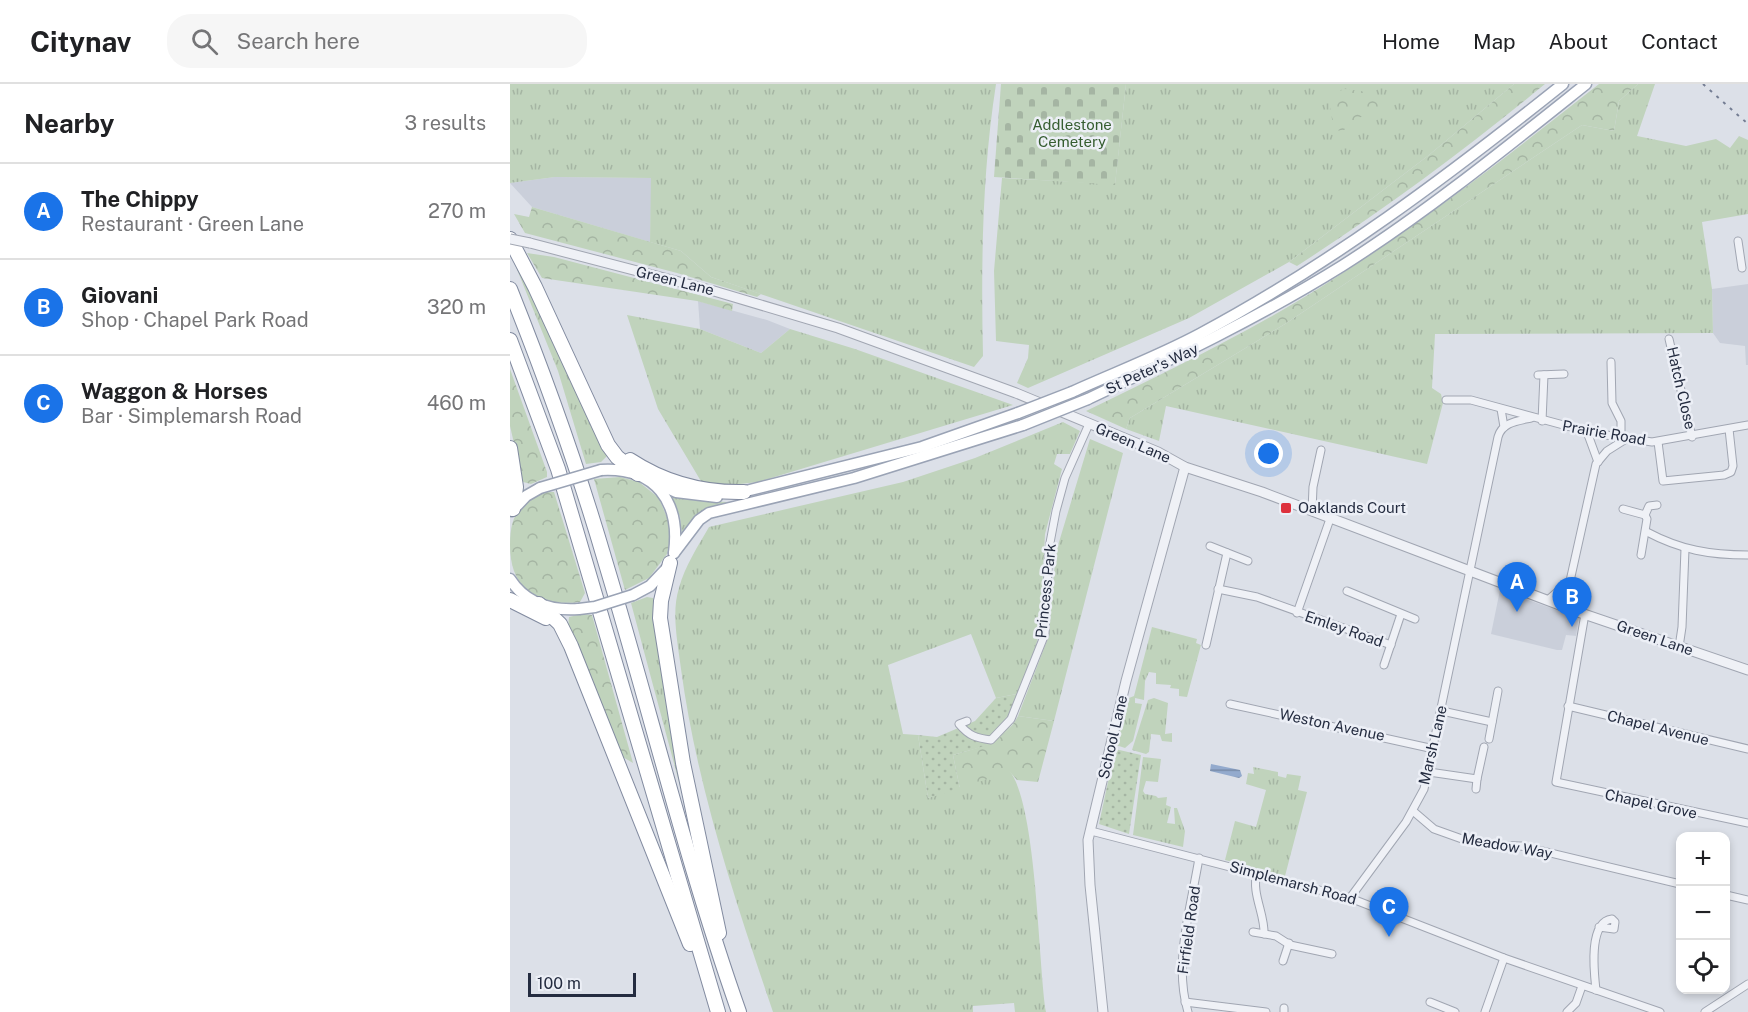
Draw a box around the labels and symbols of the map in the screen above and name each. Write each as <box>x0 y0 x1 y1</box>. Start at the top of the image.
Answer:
park label: Addlestone Cemetery <box>1032 116 1112 150</box>
street label: Green Lane <box>634 263 716 298</box>
street label: St Peter's Way <box>1103 340 1201 397</box>
street label: Hatch Close <box>1664 345 1699 431</box>
street label: Prairie Road <box>1561 417 1647 448</box>
street label: Green Lane <box>1093 419 1173 466</box>
your location <box>1254 439 1283 468</box>
place label: Oaklands Court <box>1298 499 1406 516</box>
marker: Oaklands Court <box>1279 501 1293 515</box>
street label: Princess Park <box>1032 543 1059 639</box>
pin: A <box>1498 562 1536 612</box>
pin: B <box>1552 578 1592 627</box>
street label: Emley Road <box>1303 607 1386 650</box>
street label: Green Lane <box>1615 616 1696 659</box>
street label: School Lane <box>1095 693 1130 781</box>
street label: Marsh Lane <box>1415 703 1450 786</box>
street label: Weston Avenue <box>1278 705 1386 744</box>
street label: Chapel Avenue <box>1605 707 1711 748</box>
street label: Chapel Grove <box>1603 785 1699 822</box>
street label: Meadow Way <box>1460 829 1554 862</box>
street label: Simplemarsh Road <box>1228 857 1359 908</box>
street label: Firfield Road <box>1174 885 1203 975</box>
pin: C <box>1370 888 1408 937</box>
scale bar <box>528 970 636 998</box>

